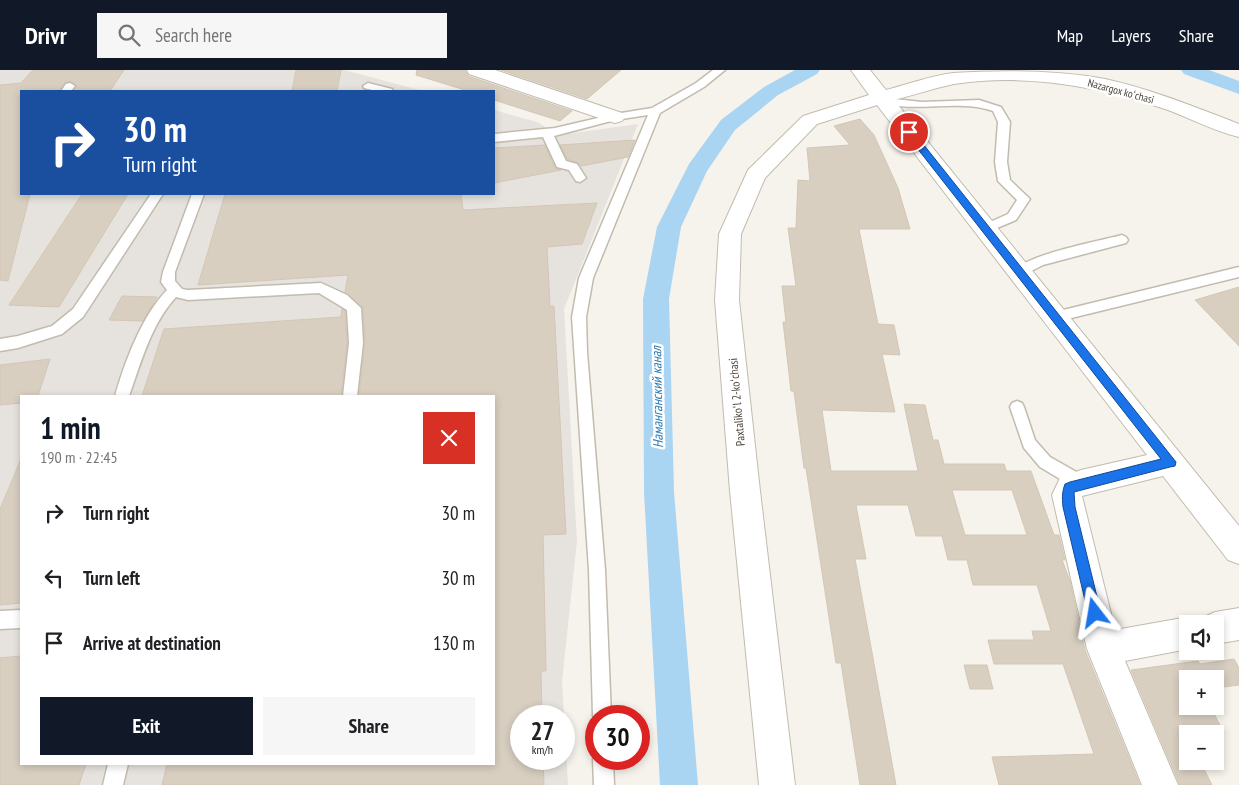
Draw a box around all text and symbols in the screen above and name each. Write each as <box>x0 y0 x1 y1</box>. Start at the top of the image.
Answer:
search box <box>97 13 447 58</box>
text: Drivr <box>25 20 67 51</box>
icon: search <box>115 21 143 49</box>
text: Search here <box>155 23 232 47</box>
text: Map <box>1057 24 1083 47</box>
text: Layers <box>1111 24 1151 47</box>
text: Share <box>1179 24 1214 47</box>
street label: Nazargox koʻchasi <box>1086 75 1156 107</box>
text: 30 m <box>123 106 187 152</box>
icon: right <box>40 110 105 175</box>
pin <box>888 111 930 153</box>
icon: arrive <box>895 118 923 146</box>
text: Turn right <box>123 150 197 178</box>
water label: Наманганский канал <box>647 345 667 448</box>
street label: Paxtalikoʻl 2-koʻchasi <box>725 357 748 447</box>
text: 1 min <box>40 408 101 447</box>
button: close <box>423 412 475 464</box>
text: 190 m · 22:45 <box>40 447 118 467</box>
icon: right <box>40 499 68 527</box>
text: Turn right <box>83 501 149 525</box>
text: 30 m <box>442 501 475 525</box>
icon: left <box>40 564 68 592</box>
text: Turn left <box>83 566 140 590</box>
text: 30 m <box>442 566 475 590</box>
position arrow <box>1068 586 1120 638</box>
map controls <box>1179 615 1224 770</box>
button: sound <box>1179 615 1224 660</box>
icon: arrive <box>40 629 68 657</box>
text: Arrive at destination <box>83 631 221 655</box>
text: 130 m <box>433 631 475 655</box>
button: + <box>1179 670 1224 715</box>
button: Exit <box>40 697 253 755</box>
button: Share <box>263 697 475 755</box>
speed limit sign: 30 <box>585 705 650 770</box>
text: 27 <box>531 715 554 747</box>
button: − <box>1179 725 1224 770</box>
text: km/h <box>532 742 553 757</box>

